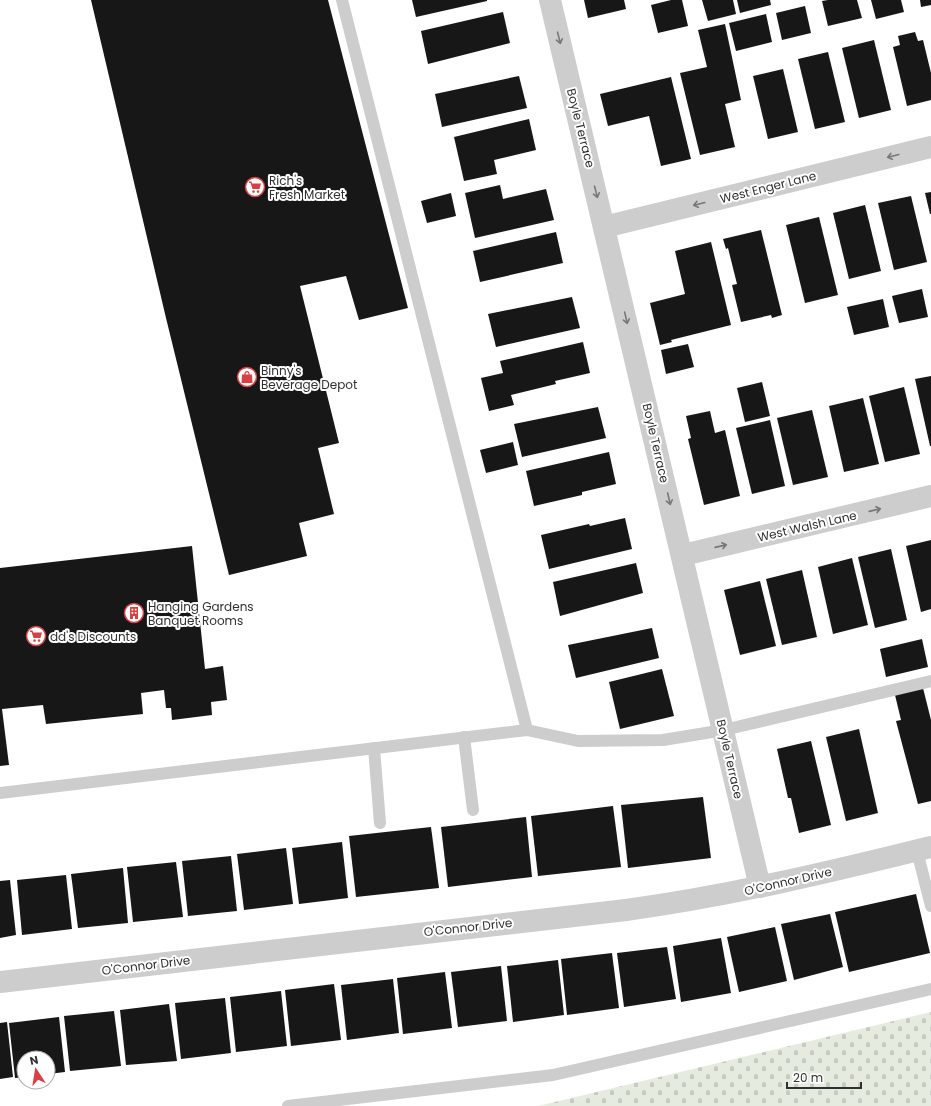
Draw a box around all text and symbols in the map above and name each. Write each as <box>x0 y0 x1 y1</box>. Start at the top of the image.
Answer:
one-way arrow <box>555 31 563 44</box>
street label: Boyle Terrace <box>563 87 599 169</box>
one-way arrow <box>887 153 900 161</box>
street label: West Enger Lane <box>718 167 818 207</box>
place label: Rich's Fresh Market <box>269 172 345 203</box>
supermarket icon: Rich's Fresh Market <box>244 176 266 198</box>
one-way arrow <box>592 185 600 198</box>
one-way arrow <box>693 200 706 208</box>
one-way arrow <box>623 311 630 324</box>
place label: Binny's Beverage Depot <box>261 362 357 393</box>
shop icon: Binny's Beverage Depot <box>236 366 258 388</box>
street label: Boyle Terrace <box>639 402 673 484</box>
one-way arrow <box>666 492 674 505</box>
one-way arrow <box>868 505 881 513</box>
street label: West Walsh Lane <box>756 506 858 546</box>
one-way arrow <box>714 542 727 550</box>
place label: Hanging Gardens Banquet Rooms <box>148 598 254 629</box>
building icon: Hanging Gardens Banquet Rooms <box>123 602 145 624</box>
supermarket icon: dd's Discounts <box>25 625 47 647</box>
place label: dd's Discounts <box>50 628 136 645</box>
street label: Boyle Terrace <box>713 718 747 800</box>
street label: O'Connor Drive <box>743 863 833 899</box>
street label: O'Connor Drive <box>423 914 513 940</box>
street label: O'Connor Drive <box>101 951 191 979</box>
north arrow <box>16 1050 56 1090</box>
text: N <box>28 1052 40 1069</box>
scale bar <box>787 1064 861 1090</box>
text: 20 m <box>793 1069 823 1086</box>

